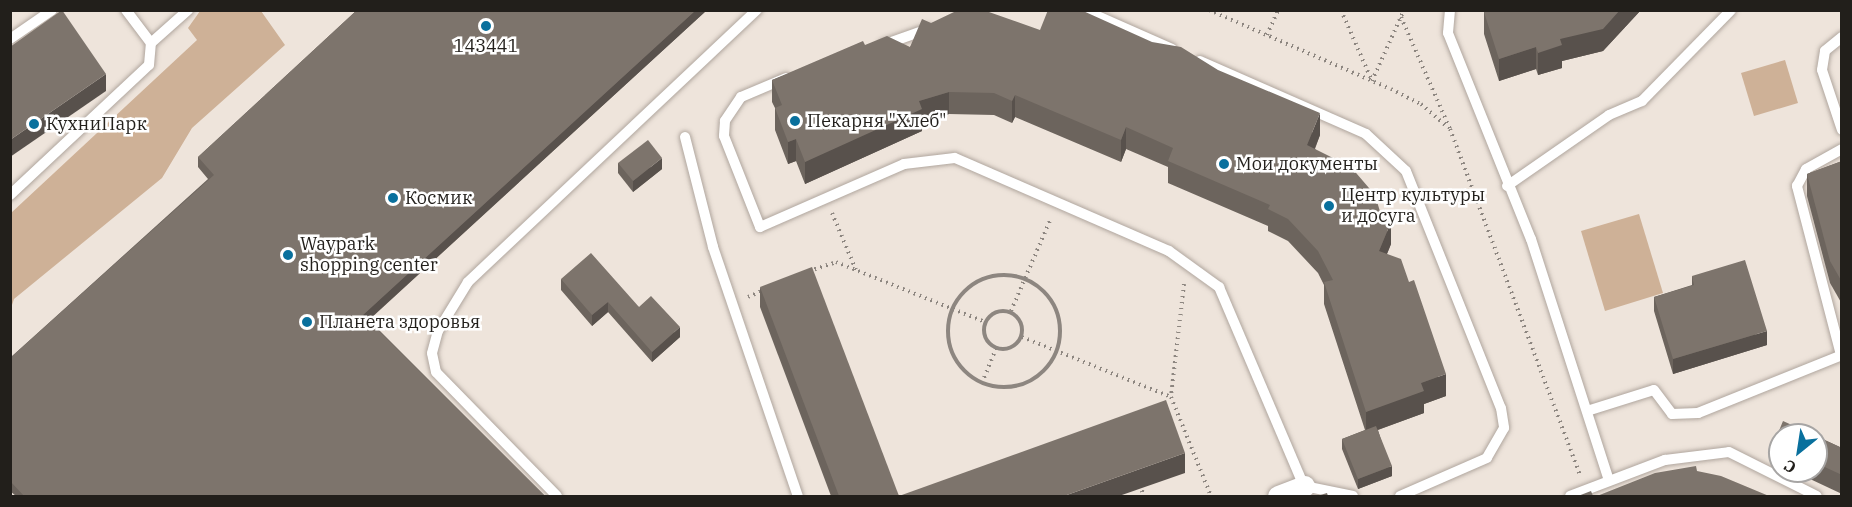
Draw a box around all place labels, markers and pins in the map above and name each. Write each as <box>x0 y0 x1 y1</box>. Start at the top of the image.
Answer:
marker: 143441 <box>479 19 493 33</box>
place label: 143441 <box>454 35 518 57</box>
place label: Пекарня "Хлеб" <box>807 110 946 132</box>
place label: КухниПарк <box>46 113 147 135</box>
marker: Пекарня "Хлеб" <box>788 114 802 128</box>
marker: КухниПарк <box>27 117 41 131</box>
place label: Мои документы <box>1236 153 1378 175</box>
marker: Мои документы <box>1217 157 1231 171</box>
place label: Центр культуры и досуга <box>1341 185 1485 228</box>
place label: Космик <box>405 187 472 209</box>
marker: Космик <box>386 191 400 205</box>
marker: Центр культуры и досуга <box>1322 199 1336 213</box>
place label: Waypark shopping center <box>300 234 438 276</box>
marker: Waypark shopping center <box>281 248 295 262</box>
place label: Планета здоровья <box>319 311 480 333</box>
marker: Планета здоровья <box>300 315 314 329</box>

